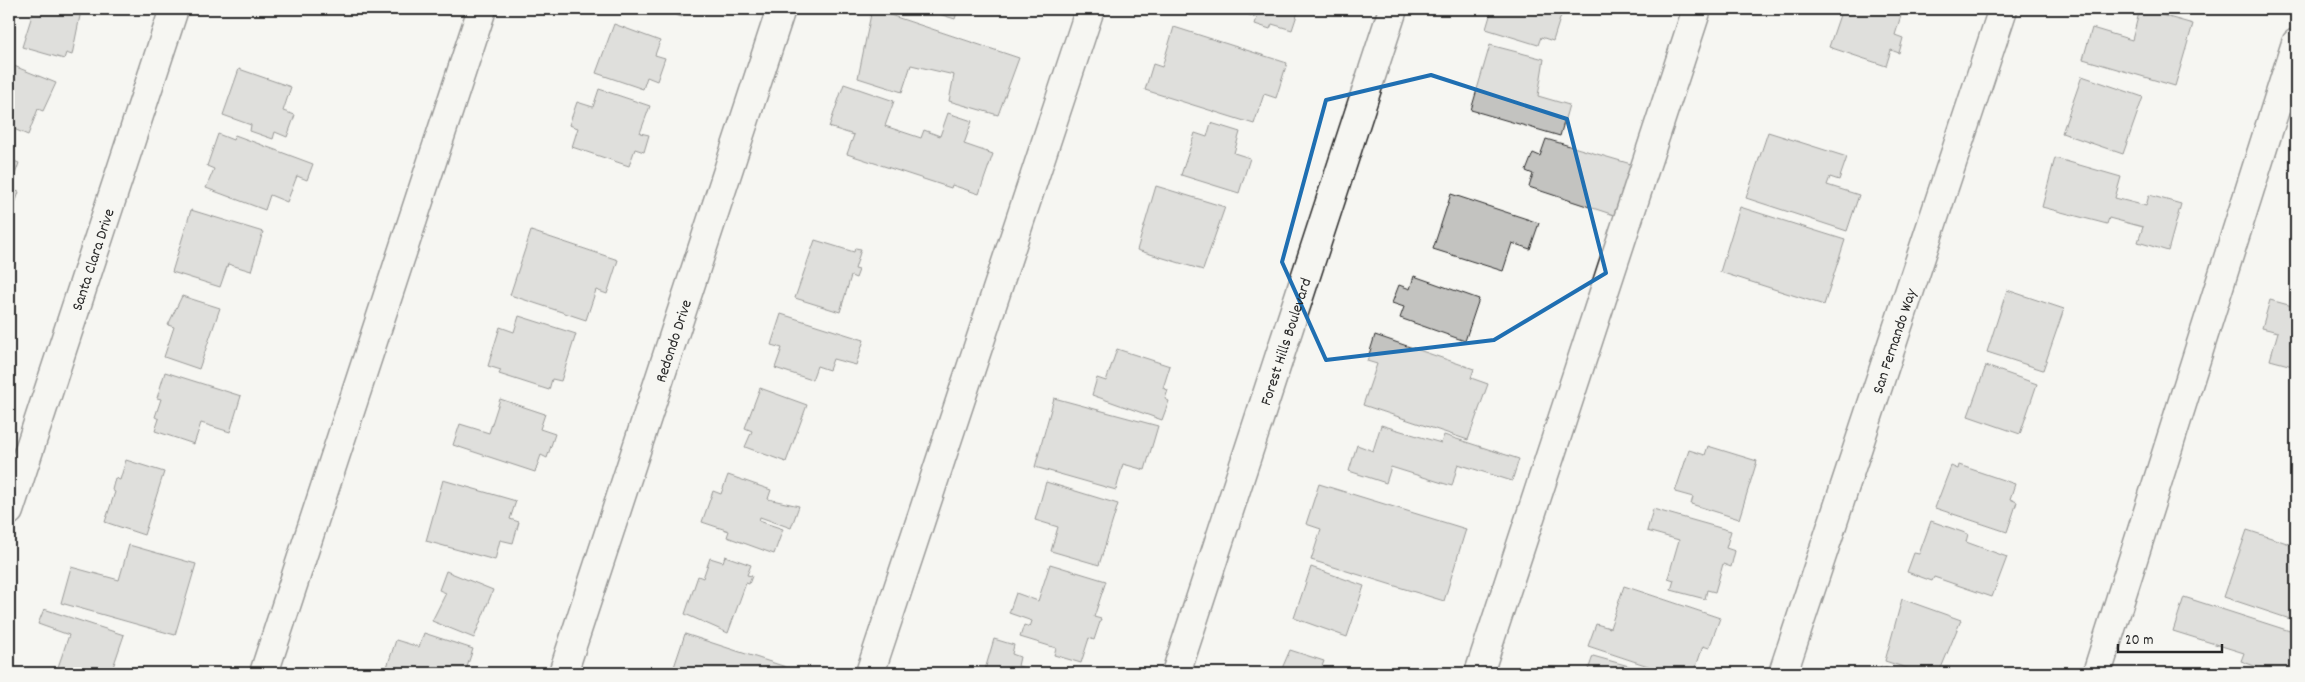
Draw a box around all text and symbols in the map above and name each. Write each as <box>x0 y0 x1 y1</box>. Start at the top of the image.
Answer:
street label: Santa Clara Drive <box>67 206 122 314</box>
street label: Forest Hills Boulevard <box>1255 275 1318 409</box>
street label: San Fernando Way <box>1867 285 1924 397</box>
street label: Redondo Drive <box>650 297 699 386</box>
scale bar <box>2118 622 2221 654</box>
text: 20 m <box>2125 630 2153 652</box>

